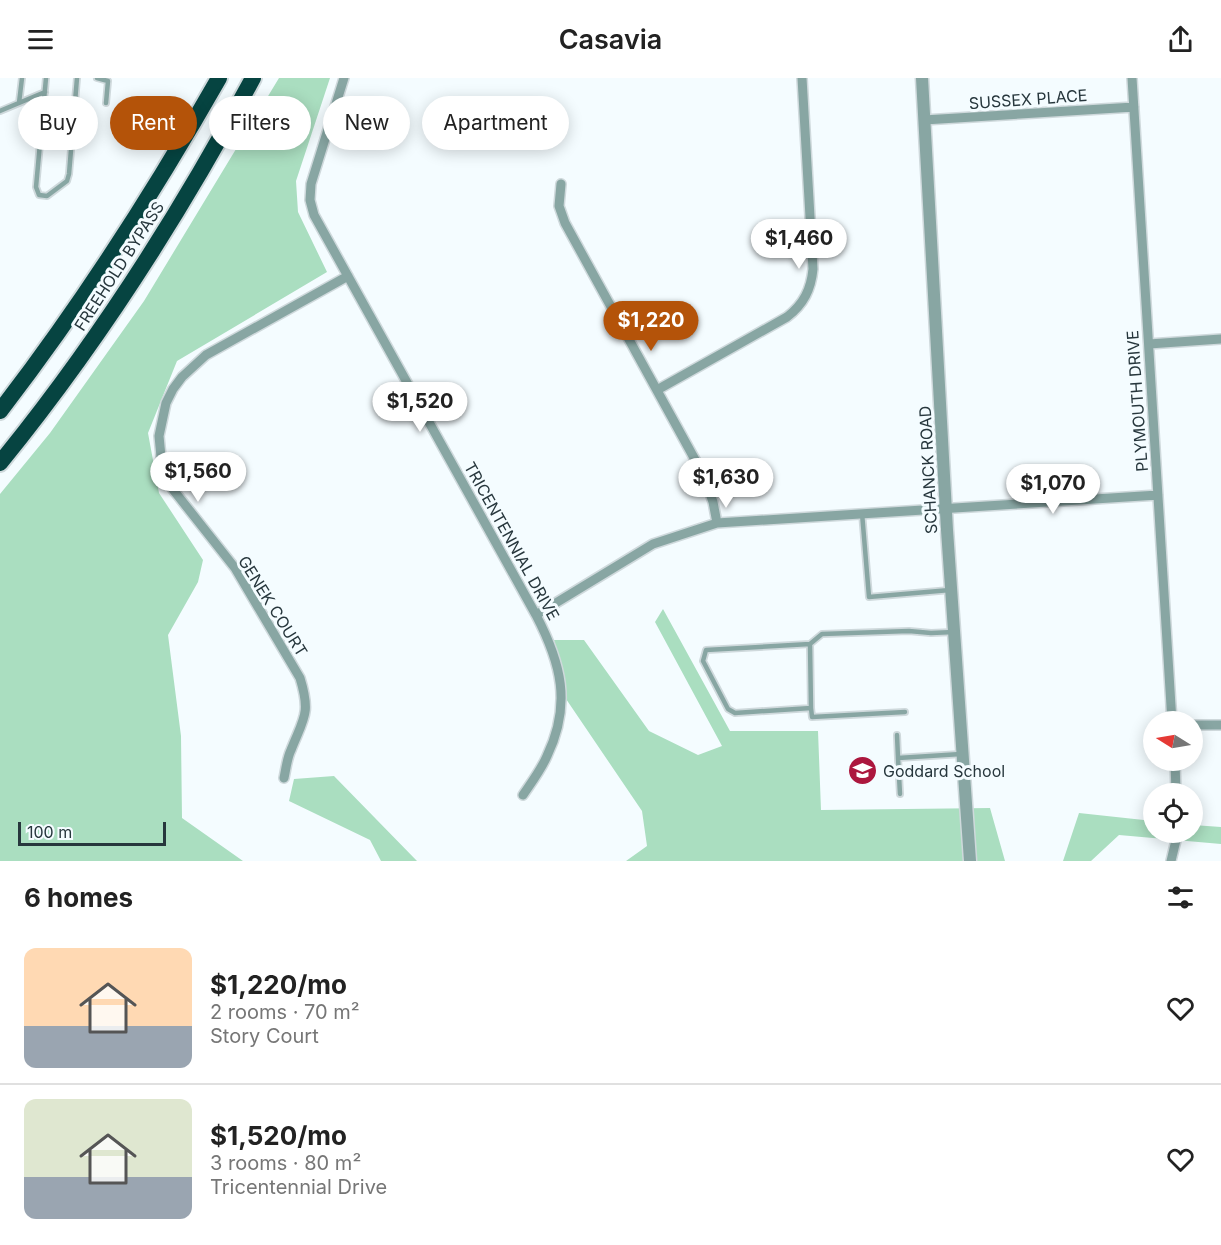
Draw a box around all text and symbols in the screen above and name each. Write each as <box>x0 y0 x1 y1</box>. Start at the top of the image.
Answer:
icon: menu <box>24 23 57 56</box>
text: Casavia <box>559 23 662 56</box>
icon: share <box>1164 23 1197 56</box>
street label: SUSSEX PLACE <box>968 85 1088 113</box>
chip: Buy <box>18 96 98 150</box>
chip: Rent <box>110 96 197 150</box>
chip: Filters <box>209 96 311 150</box>
chip: New <box>323 96 410 150</box>
chip: Apartment <box>422 96 569 150</box>
street label: FREEHOLD BYPASS <box>70 198 168 334</box>
pin: $1,460 <box>750 219 848 270</box>
text: $1,460 <box>765 226 833 250</box>
pin: $1,220 <box>602 301 700 352</box>
text: $1,220 <box>617 308 685 332</box>
street label: PLYMOUTH DRIVE <box>1122 330 1152 472</box>
pin: $1,520 <box>371 382 469 433</box>
text: $1,520 <box>386 389 454 413</box>
street label: SCHANCK ROAD <box>915 405 941 535</box>
pin: $1,560 <box>149 452 247 503</box>
street label: TRICENTENNIAL DRIVE <box>460 458 564 624</box>
pin: $1,630 <box>677 458 775 509</box>
text: $1,560 <box>164 459 232 483</box>
pin: $1,070 <box>1004 464 1102 515</box>
text: $1,630 <box>692 465 760 489</box>
text: $1,070 <box>1020 471 1086 495</box>
street label: GENEK COURT <box>234 552 312 660</box>
north arrow <box>1143 711 1203 771</box>
map controls <box>1143 711 1203 843</box>
school or university icon: Goddard School <box>846 755 878 787</box>
place label: Goddard School <box>883 761 1005 781</box>
button: locate <box>1143 783 1203 843</box>
scale bar <box>18 819 166 846</box>
text: 100 m <box>27 822 72 842</box>
icon: filters <box>1164 881 1197 914</box>
text: 6 homes <box>24 882 133 913</box>
text: $1,220/mo <box>210 969 347 1000</box>
icon: home <box>72 972 144 1044</box>
icon: heart <box>1164 992 1197 1025</box>
text: 2 rooms · 70 m² <box>210 1000 360 1024</box>
text: Story Court <box>210 1024 319 1048</box>
text: $1,520/mo <box>210 1120 347 1151</box>
icon: home <box>72 1123 144 1195</box>
icon: heart <box>1164 1143 1197 1176</box>
text: 3 rooms · 80 m² <box>210 1151 361 1175</box>
text: Tricentennial Drive <box>210 1175 387 1199</box>

